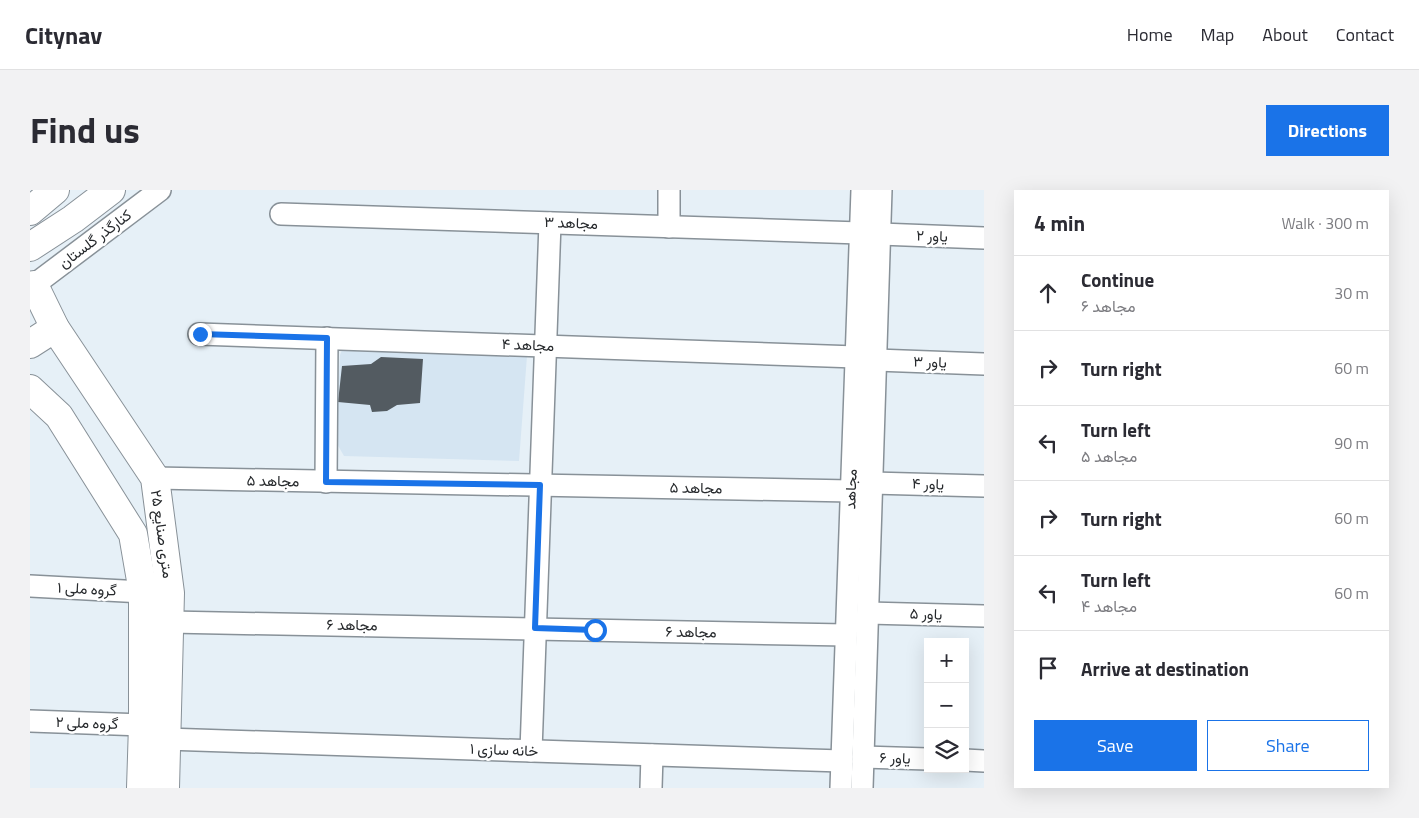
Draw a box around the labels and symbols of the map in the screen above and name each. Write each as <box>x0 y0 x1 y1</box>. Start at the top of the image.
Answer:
street label: کنارگذر گلستان <box>53 203 136 274</box>
street label: مجاهد ۳ <box>544 210 598 235</box>
street label: یاور ۲ <box>916 223 948 248</box>
route end <box>189 323 212 346</box>
street label: مجاهد ۴ <box>501 332 555 357</box>
street label: یاور ۳ <box>913 349 947 374</box>
street label: مجاهد <box>838 468 863 510</box>
street label: ۵ مجاهد <box>246 469 300 492</box>
street label: یاور ۴ <box>911 471 945 496</box>
street label: مجاهد ۵ <box>669 476 723 499</box>
street label: ۲۵ متری صنایع <box>145 488 180 580</box>
street label: گروه ملی ۱ <box>57 575 118 602</box>
street label: یاور ۵ <box>909 601 943 626</box>
street label: ۶ مجاهد <box>326 613 378 636</box>
route start <box>584 619 607 642</box>
street label: مجاهد ۶ <box>665 620 717 643</box>
street label: گروه ملی ۲ <box>55 710 119 735</box>
street label: خانه سازی ۱ <box>469 737 539 762</box>
street label: یاور ۶ <box>879 745 911 770</box>

